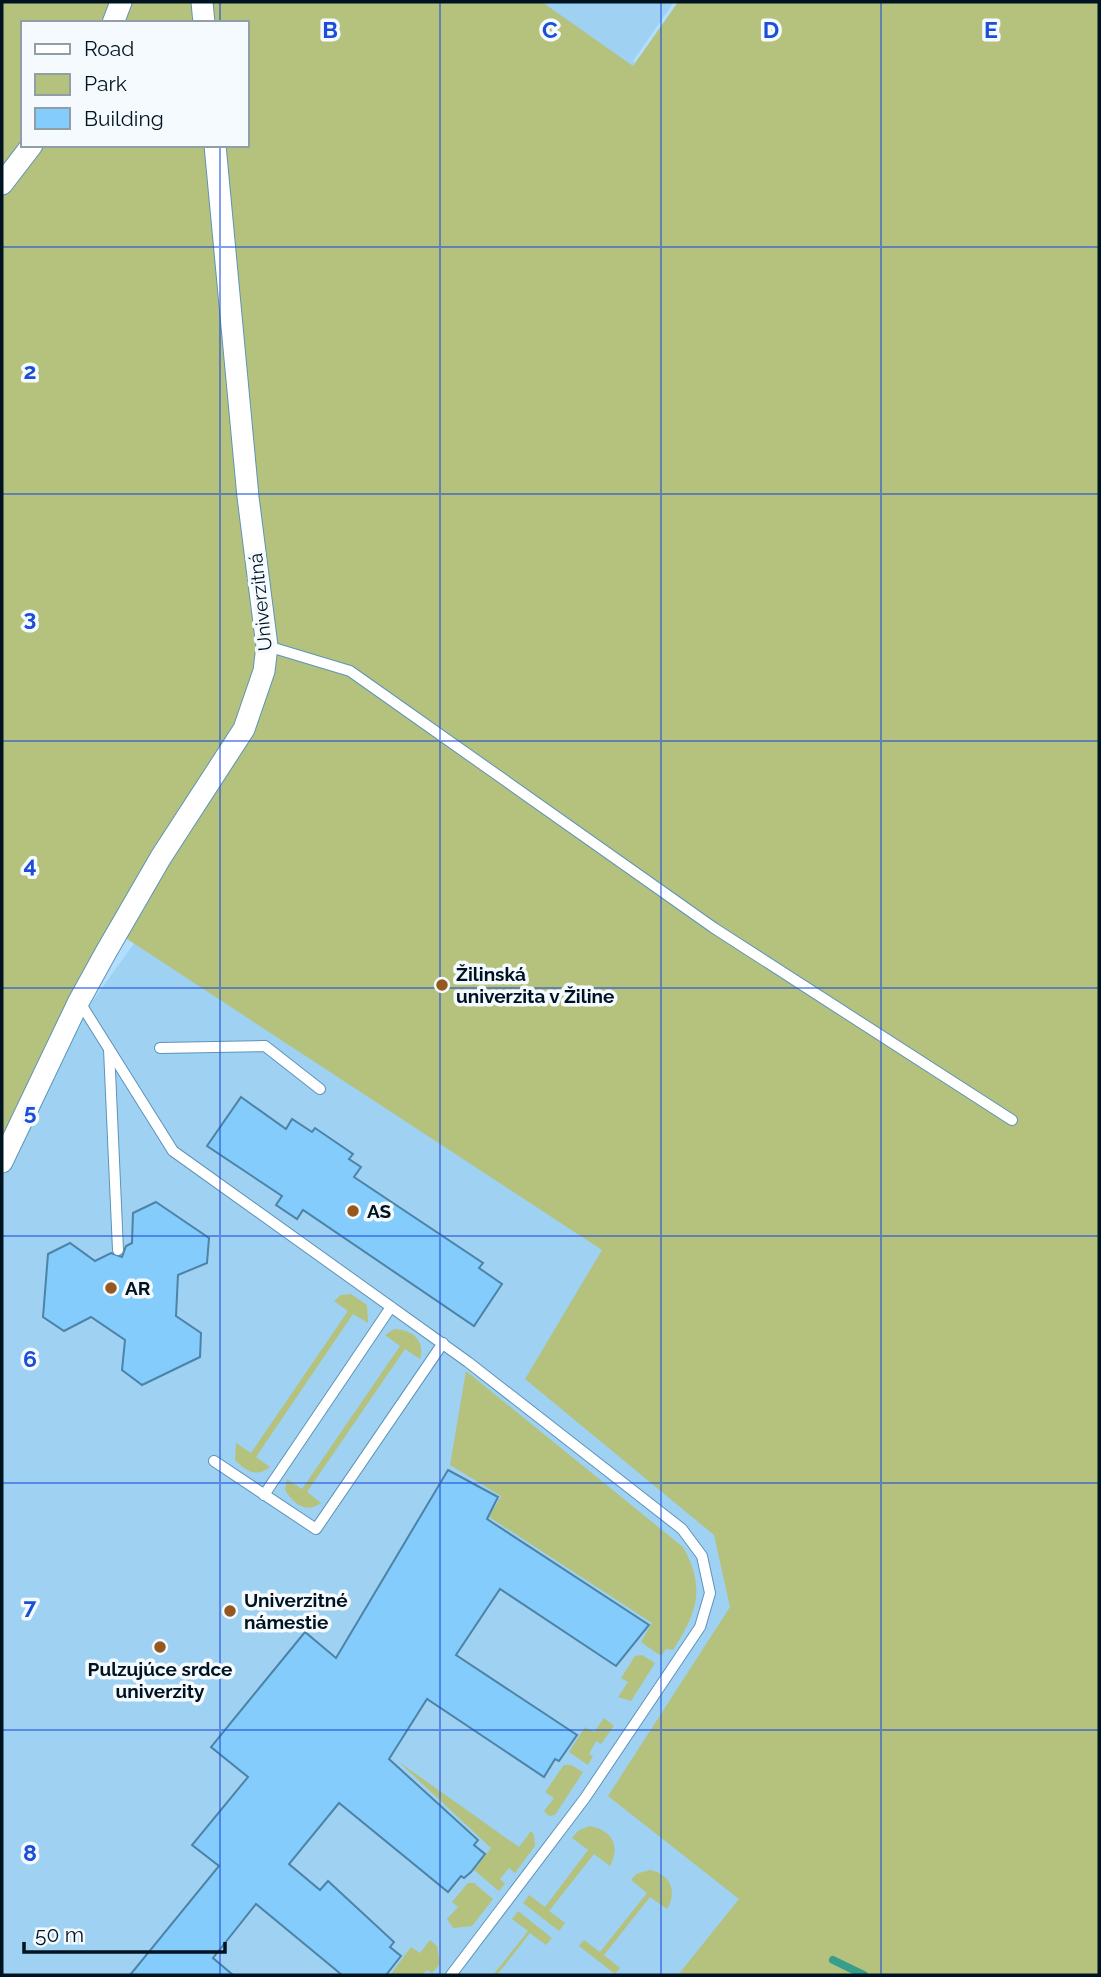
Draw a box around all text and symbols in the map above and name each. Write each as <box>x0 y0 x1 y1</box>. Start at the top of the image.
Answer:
text: B <box>322 16 338 43</box>
text: C <box>542 16 558 43</box>
text: D <box>763 16 779 43</box>
text: E <box>984 16 998 43</box>
legend <box>21 21 248 147</box>
text: Road <box>84 36 134 61</box>
text: Park <box>84 71 127 96</box>
text: Building <box>84 106 164 131</box>
text: 2 <box>24 357 36 384</box>
street label: Univerzitná <box>244 552 276 652</box>
text: 3 <box>24 604 36 631</box>
text: 4 <box>23 851 37 878</box>
place label: Žilinská univerzita v Žiline <box>456 963 614 1007</box>
marker: Žilinská univerzita v Žiline <box>434 977 450 993</box>
text: 5 <box>24 1098 37 1125</box>
place label: AS <box>367 1200 392 1222</box>
marker: AS <box>345 1203 361 1219</box>
place label: AR <box>125 1277 151 1299</box>
marker: AR <box>103 1280 119 1296</box>
text: 6 <box>23 1345 37 1372</box>
place label: Univerzitné námestie <box>244 1589 348 1633</box>
text: 7 <box>24 1592 37 1619</box>
marker: Univerzitné námestie <box>222 1603 238 1619</box>
marker: Pulzujúce srdce univerzity <box>152 1639 168 1655</box>
place label: Pulzujúce srdce univerzity <box>88 1658 232 1702</box>
text: 8 <box>23 1839 37 1866</box>
scale bar <box>24 1910 226 1954</box>
text: 50 m <box>35 1922 84 1947</box>

